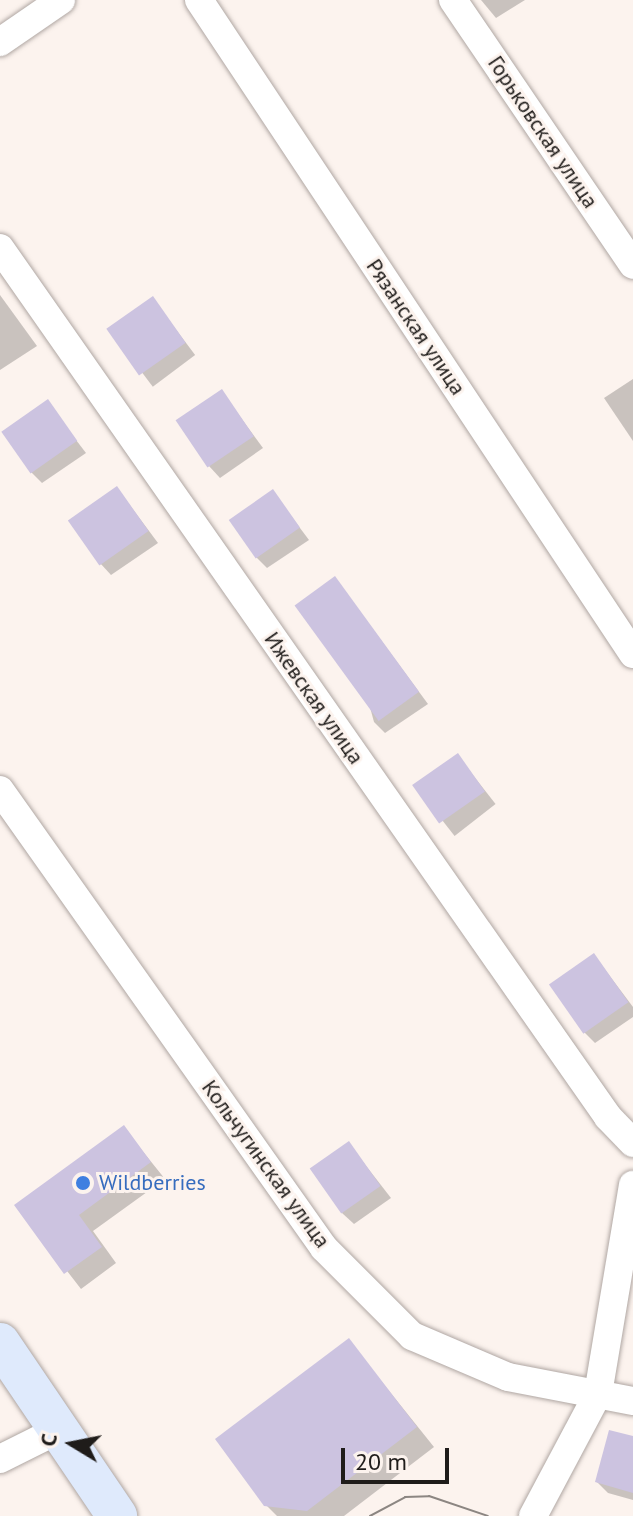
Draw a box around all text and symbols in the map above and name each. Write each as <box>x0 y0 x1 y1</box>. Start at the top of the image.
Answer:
street label: Горьковская улица <box>482 51 604 213</box>
street label: Рязанская улица <box>361 254 471 400</box>
street label: Ижевская улица <box>259 627 369 769</box>
street label: Кольчугинская улица <box>196 1075 336 1253</box>
place label: Wildberries <box>99 1170 206 1196</box>
marker: Wildberries <box>74 1174 92 1192</box>
north arrow <box>32 1404 112 1484</box>
text: С <box>34 1431 63 1448</box>
scale bar <box>345 1432 453 1482</box>
text: 20 m <box>355 1446 407 1477</box>

